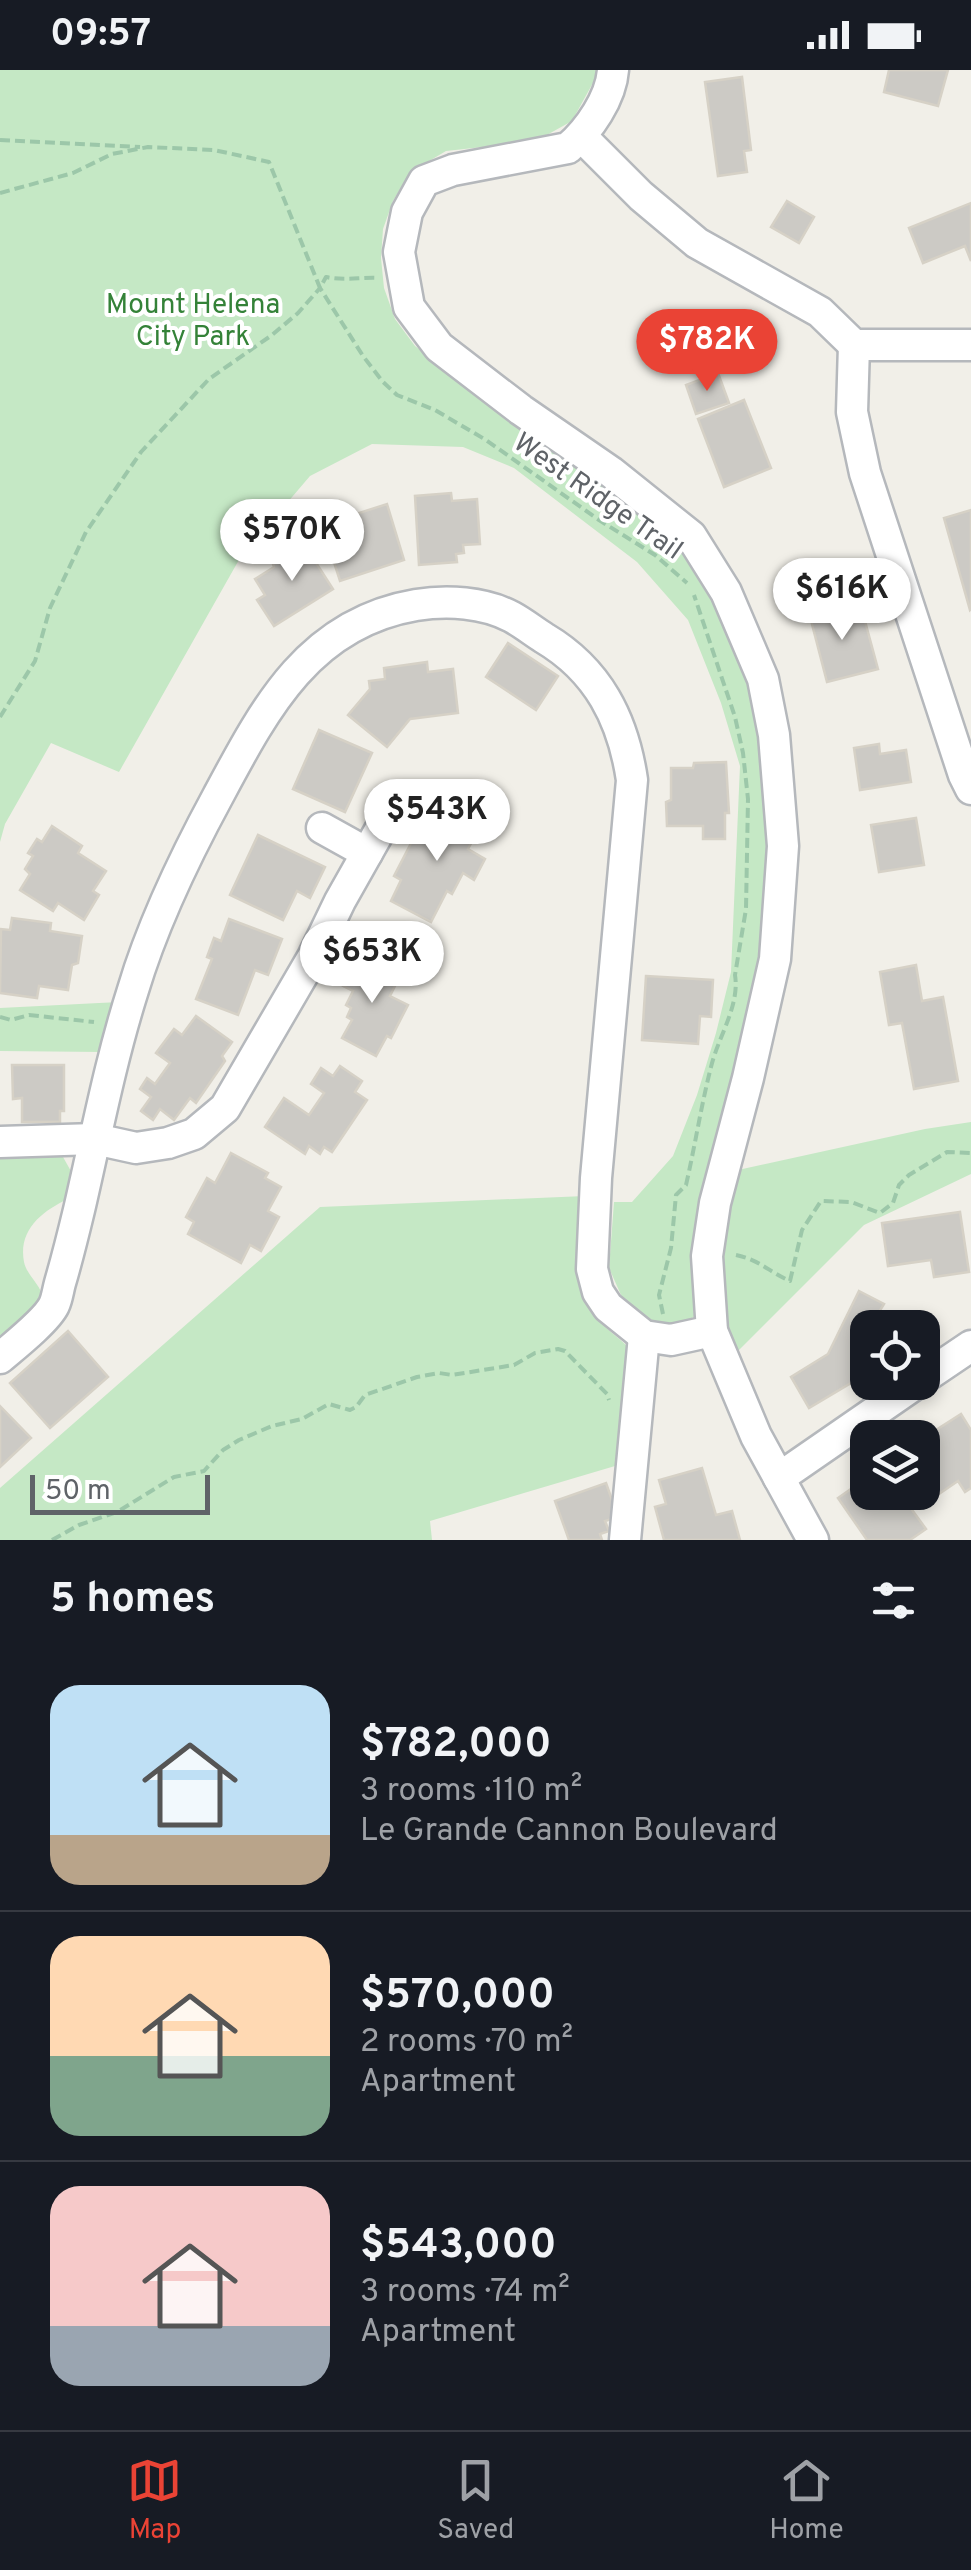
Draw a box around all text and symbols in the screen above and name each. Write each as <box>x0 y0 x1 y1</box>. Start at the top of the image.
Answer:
text: 09:57 <box>50 11 151 60</box>
park label: Mount Helena City Park <box>106 288 280 356</box>
pin: $782K <box>637 309 777 394</box>
text: $782K <box>658 321 756 361</box>
street label: West Ridge Trail <box>506 426 689 569</box>
pin: $570K <box>222 499 362 584</box>
text: $570K <box>242 511 342 551</box>
pin: $616K <box>772 558 912 643</box>
text: $616K <box>795 570 889 610</box>
pin: $543K <box>367 779 507 864</box>
text: $543K <box>386 791 488 831</box>
pin: $653K <box>302 921 442 1006</box>
text: $653K <box>322 933 422 973</box>
map controls <box>850 1310 940 1510</box>
button: locate <box>850 1310 940 1400</box>
button: layers <box>850 1420 940 1510</box>
scale bar <box>30 1470 210 1514</box>
text: 50 m <box>45 1474 111 1510</box>
icon: filters <box>866 1573 921 1628</box>
text: 5 homes <box>50 1574 215 1627</box>
text: $782,000 <box>360 1719 552 1772</box>
icon: home <box>130 1725 250 1845</box>
text: 3 rooms · 110 m² <box>360 1772 582 1812</box>
text: Le Grande Cannon Boulevard <box>360 1812 778 1852</box>
text: $570,000 <box>360 1970 555 2023</box>
icon: home <box>130 1976 250 2096</box>
text: 2 rooms · 70 m² <box>360 2023 573 2063</box>
text: Apartment <box>360 2063 516 2103</box>
text: $543,000 <box>360 2220 557 2273</box>
icon: home <box>130 2226 250 2346</box>
text: 3 rooms · 74 m² <box>360 2273 570 2313</box>
text: Apartment <box>360 2313 516 2353</box>
tab: Map <box>127 2453 182 2549</box>
tab: Saved <box>437 2453 514 2549</box>
tab: Home <box>769 2453 844 2549</box>

